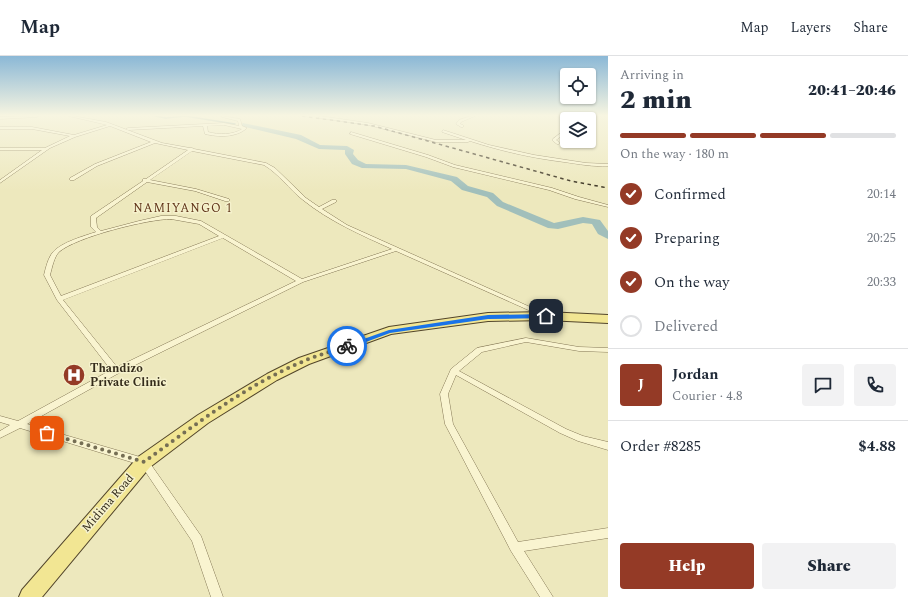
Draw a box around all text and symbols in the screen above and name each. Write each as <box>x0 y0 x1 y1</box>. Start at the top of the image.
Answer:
text: Map <box>20 13 60 42</box>
text: Map <box>740 17 769 38</box>
text: Layers <box>791 17 831 38</box>
text: Share <box>853 17 888 38</box>
text: Arriving in <box>620 65 684 85</box>
map controls <box>560 68 596 148</box>
button: locate <box>560 68 596 104</box>
text: 20:41–20:46 <box>808 79 896 102</box>
text: 2 min <box>620 80 692 120</box>
button: layers <box>560 112 596 148</box>
text: On the way · 180 m <box>620 144 729 164</box>
icon: check <box>620 183 642 205</box>
text: Confirmed <box>654 183 726 206</box>
text: 20:14 <box>867 184 896 204</box>
district label: NAMIYANGO 1 <box>133 199 233 218</box>
icon: check <box>620 227 642 249</box>
text: Preparing <box>654 227 720 250</box>
text: 20:25 <box>867 228 896 248</box>
icon: check <box>620 271 642 293</box>
text: On the way <box>654 271 729 294</box>
text: 20:33 <box>867 272 896 292</box>
pin <box>529 299 563 333</box>
icon: home <box>535 305 557 327</box>
text: Delivered <box>654 315 718 338</box>
courier <box>327 326 367 366</box>
icon: bike <box>336 335 358 357</box>
place label: Thandizo Private Clinic <box>90 359 167 392</box>
hospital icon: Thandizo Private Clinic <box>61 362 87 388</box>
text: Jordan <box>672 363 719 386</box>
button: chat <box>802 364 844 406</box>
button: phone <box>854 364 896 406</box>
text: J <box>638 373 644 396</box>
text: Courier · 4.8 <box>672 386 742 406</box>
pin <box>30 416 64 450</box>
icon: bag <box>36 422 58 444</box>
text: Order #8285 <box>620 435 701 458</box>
text: $4.88 <box>858 435 896 458</box>
street label: Midima Road <box>77 469 139 536</box>
button: Help <box>620 543 754 589</box>
button: Share <box>762 543 896 589</box>

